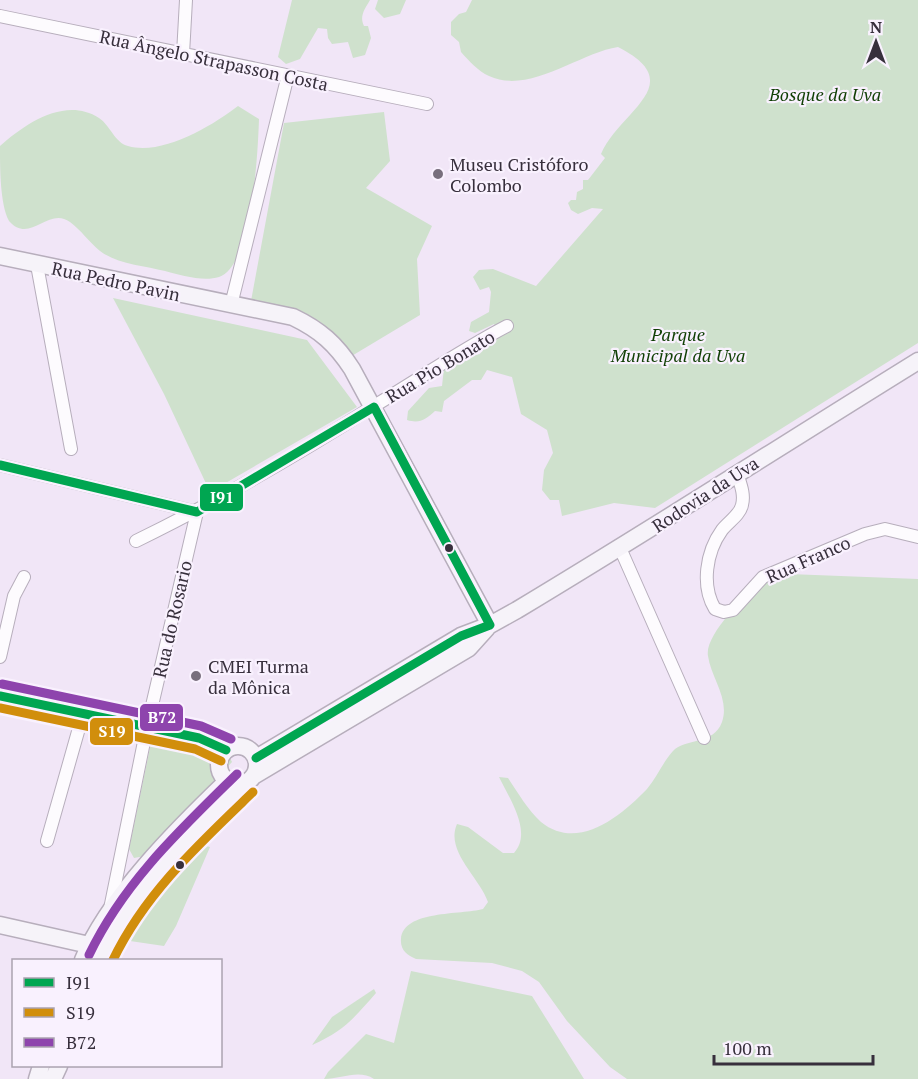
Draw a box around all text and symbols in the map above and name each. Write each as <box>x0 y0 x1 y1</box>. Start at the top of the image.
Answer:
north arrow <box>846 12 906 72</box>
text: N <box>870 16 882 38</box>
street label: Rua Ângelo Strapasson Costa <box>98 24 330 96</box>
park label: Bosque da Uva <box>768 82 881 106</box>
place label: Museu Cristóforo Colombo <box>450 152 589 197</box>
marker: Museu Cristóforo Colombo <box>431 167 445 181</box>
street label: Rua Pedro Pavin <box>50 256 183 306</box>
park label: Parque Municipal da Uva <box>610 322 745 367</box>
street label: Rua Pio Bonato <box>381 324 499 408</box>
street label: Rodovia da Uva <box>647 451 763 537</box>
line badge: I91 <box>199 483 244 512</box>
text: I91 <box>210 486 234 508</box>
street label: Rua Franco <box>762 530 854 588</box>
unlabelled marker <box>443 542 455 554</box>
street label: Rua do Rosario <box>147 558 197 680</box>
place label: CMEI Turma da Mônica <box>208 654 309 699</box>
marker: CMEI Turma da Mônica <box>189 669 203 683</box>
line badge: B72 <box>139 703 184 732</box>
text: B72 <box>148 706 176 728</box>
line badge: S19 <box>89 717 134 746</box>
text: S19 <box>98 720 126 742</box>
unlabelled marker <box>174 859 186 871</box>
legend <box>12 959 222 1067</box>
text: I91 <box>66 970 92 994</box>
text: S19 <box>66 1000 95 1024</box>
scale bar <box>714 1028 873 1066</box>
text: B72 <box>66 1030 96 1054</box>
text: 100 m <box>723 1036 772 1060</box>

